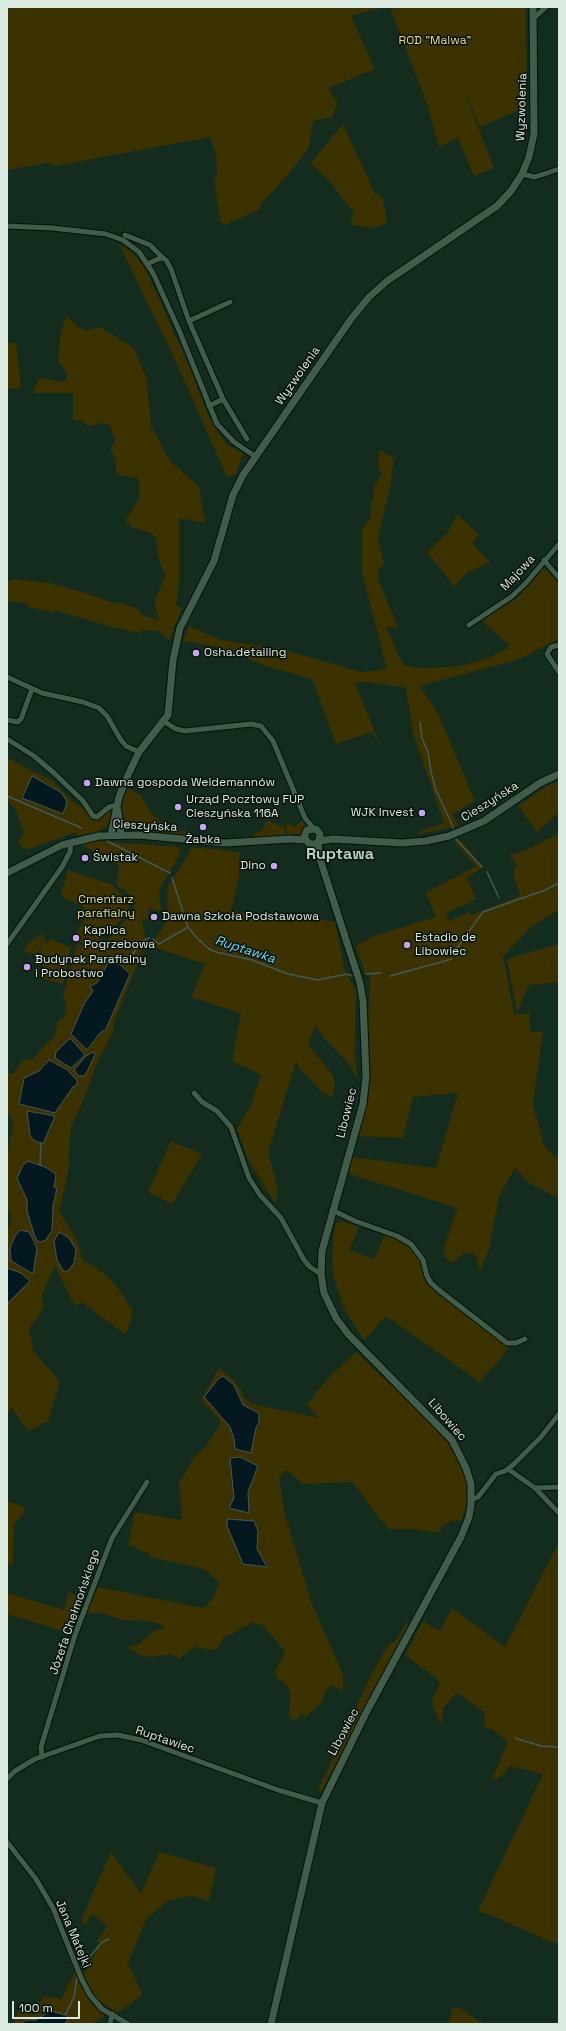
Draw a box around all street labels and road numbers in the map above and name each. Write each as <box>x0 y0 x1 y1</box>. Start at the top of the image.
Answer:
street label: Wyzwolenia <box>514 73 530 141</box>
street label: Wyzwolenia <box>273 344 323 408</box>
street label: Majowa <box>498 552 538 594</box>
street label: Cieszyńska <box>459 779 521 825</box>
street label: Cieszyńska <box>112 817 178 835</box>
street label: Libowiec <box>334 1086 360 1140</box>
street label: Libowiec <box>425 1396 469 1444</box>
street label: Józefa Chełmońskiego <box>47 1547 103 1677</box>
street label: Libowiec <box>326 1706 362 1758</box>
street label: Ruptawiec <box>134 1723 196 1757</box>
street label: Jana Matejki <box>52 1898 94 1970</box>

